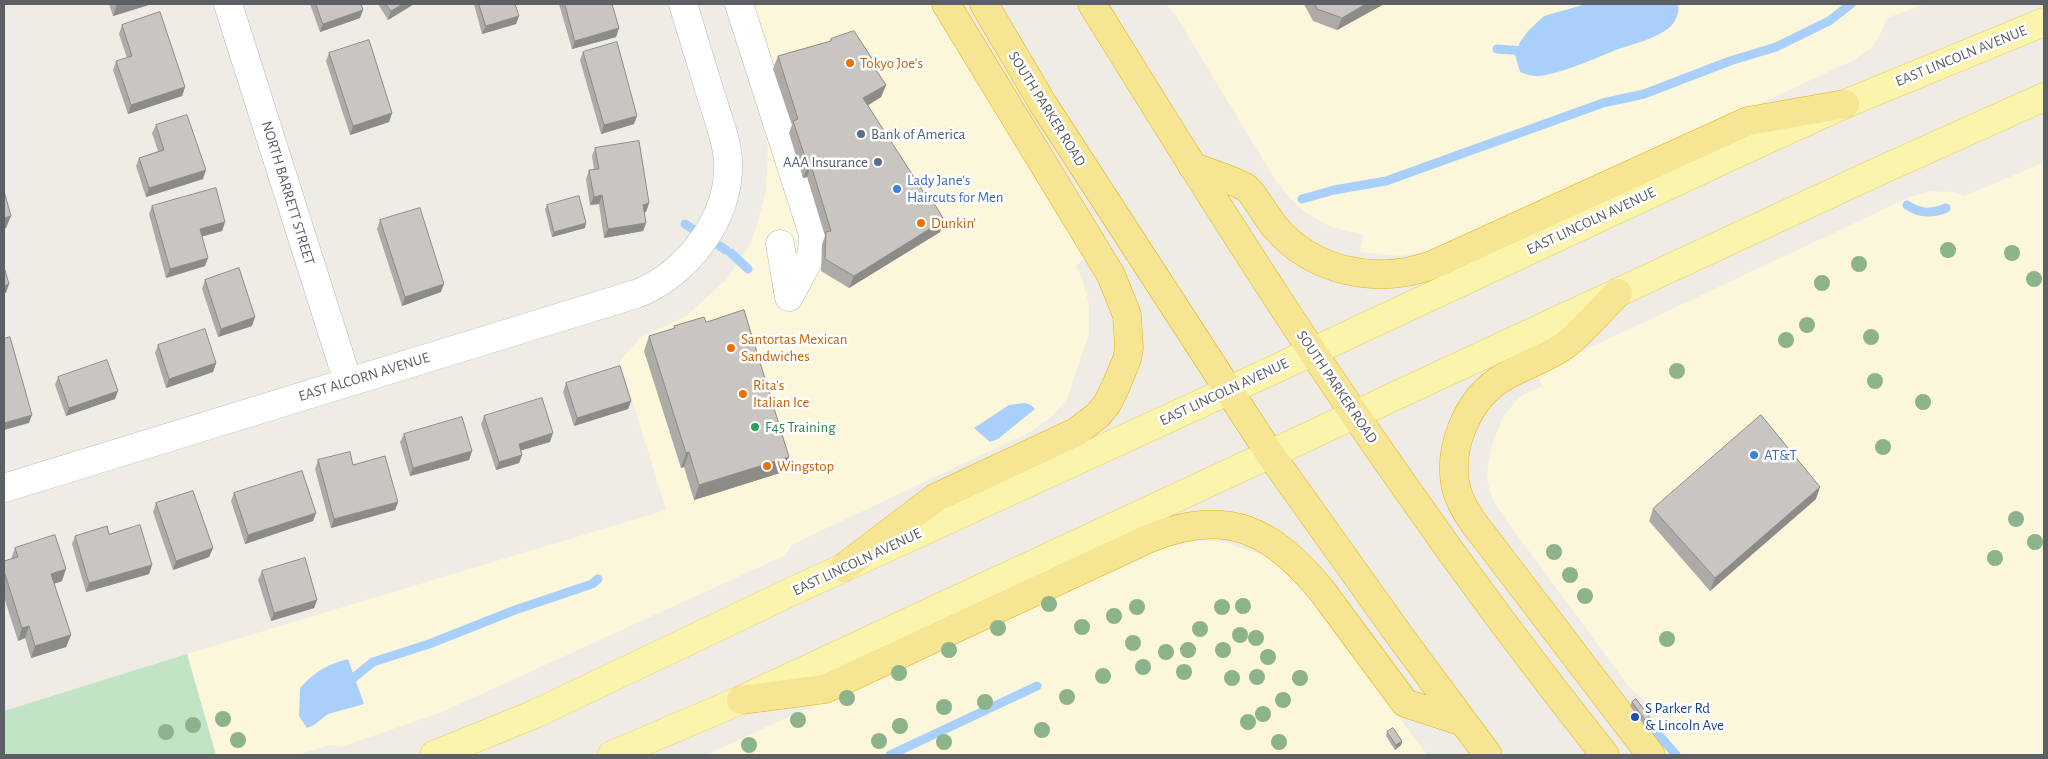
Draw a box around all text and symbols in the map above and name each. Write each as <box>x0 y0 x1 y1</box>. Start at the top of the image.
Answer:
street label: EAST LINCOLN AVENUE <box>1893 21 2029 91</box>
street label: SOUTH PARKER ROAD <box>1004 48 1090 170</box>
place label: Tokyo Joe’s <box>860 54 923 72</box>
marker: Tokyo Joe’s <box>844 57 856 69</box>
street label: NORTH BARRETT STREET <box>258 119 318 267</box>
place label: Bank of America <box>871 125 965 143</box>
marker: Bank of America <box>855 128 867 140</box>
place label: AAA Insurance <box>783 153 868 171</box>
marker: AAA Insurance <box>872 156 884 168</box>
place label: Lady Jane's Haircuts for Men <box>907 171 1004 206</box>
marker: Lady Jane's Haircuts for Men <box>891 183 903 195</box>
street label: EAST LINCOLN AVENUE <box>1524 183 1658 259</box>
place label: Dunkin' <box>931 214 976 232</box>
marker: Dunkin' <box>915 217 927 229</box>
street label: SOUTH PARKER ROAD <box>1293 327 1381 447</box>
place label: Santortas Mexican Sandwiches <box>741 330 847 365</box>
marker: Santortas Mexican Sandwiches <box>725 342 737 354</box>
street label: EAST ALCORN AVENUE <box>296 348 432 406</box>
street label: EAST LINCOLN AVENUE <box>1157 354 1291 430</box>
place label: Rita's Italian Ice <box>753 376 809 411</box>
marker: Rita's Italian Ice <box>737 388 749 400</box>
place label: F45 Training <box>765 418 836 436</box>
marker: F45 Training <box>749 421 761 433</box>
place label: AT&T <box>1764 446 1797 464</box>
marker: AT&T <box>1748 449 1760 461</box>
place label: Wingstop <box>777 457 834 475</box>
marker: Wingstop <box>761 460 773 472</box>
street label: EAST LINCOLN AVENUE <box>790 524 924 600</box>
place label: S Parker Rd & Lincoln Ave <box>1645 699 1724 734</box>
marker: S Parker Rd & Lincoln Ave <box>1629 711 1641 723</box>

